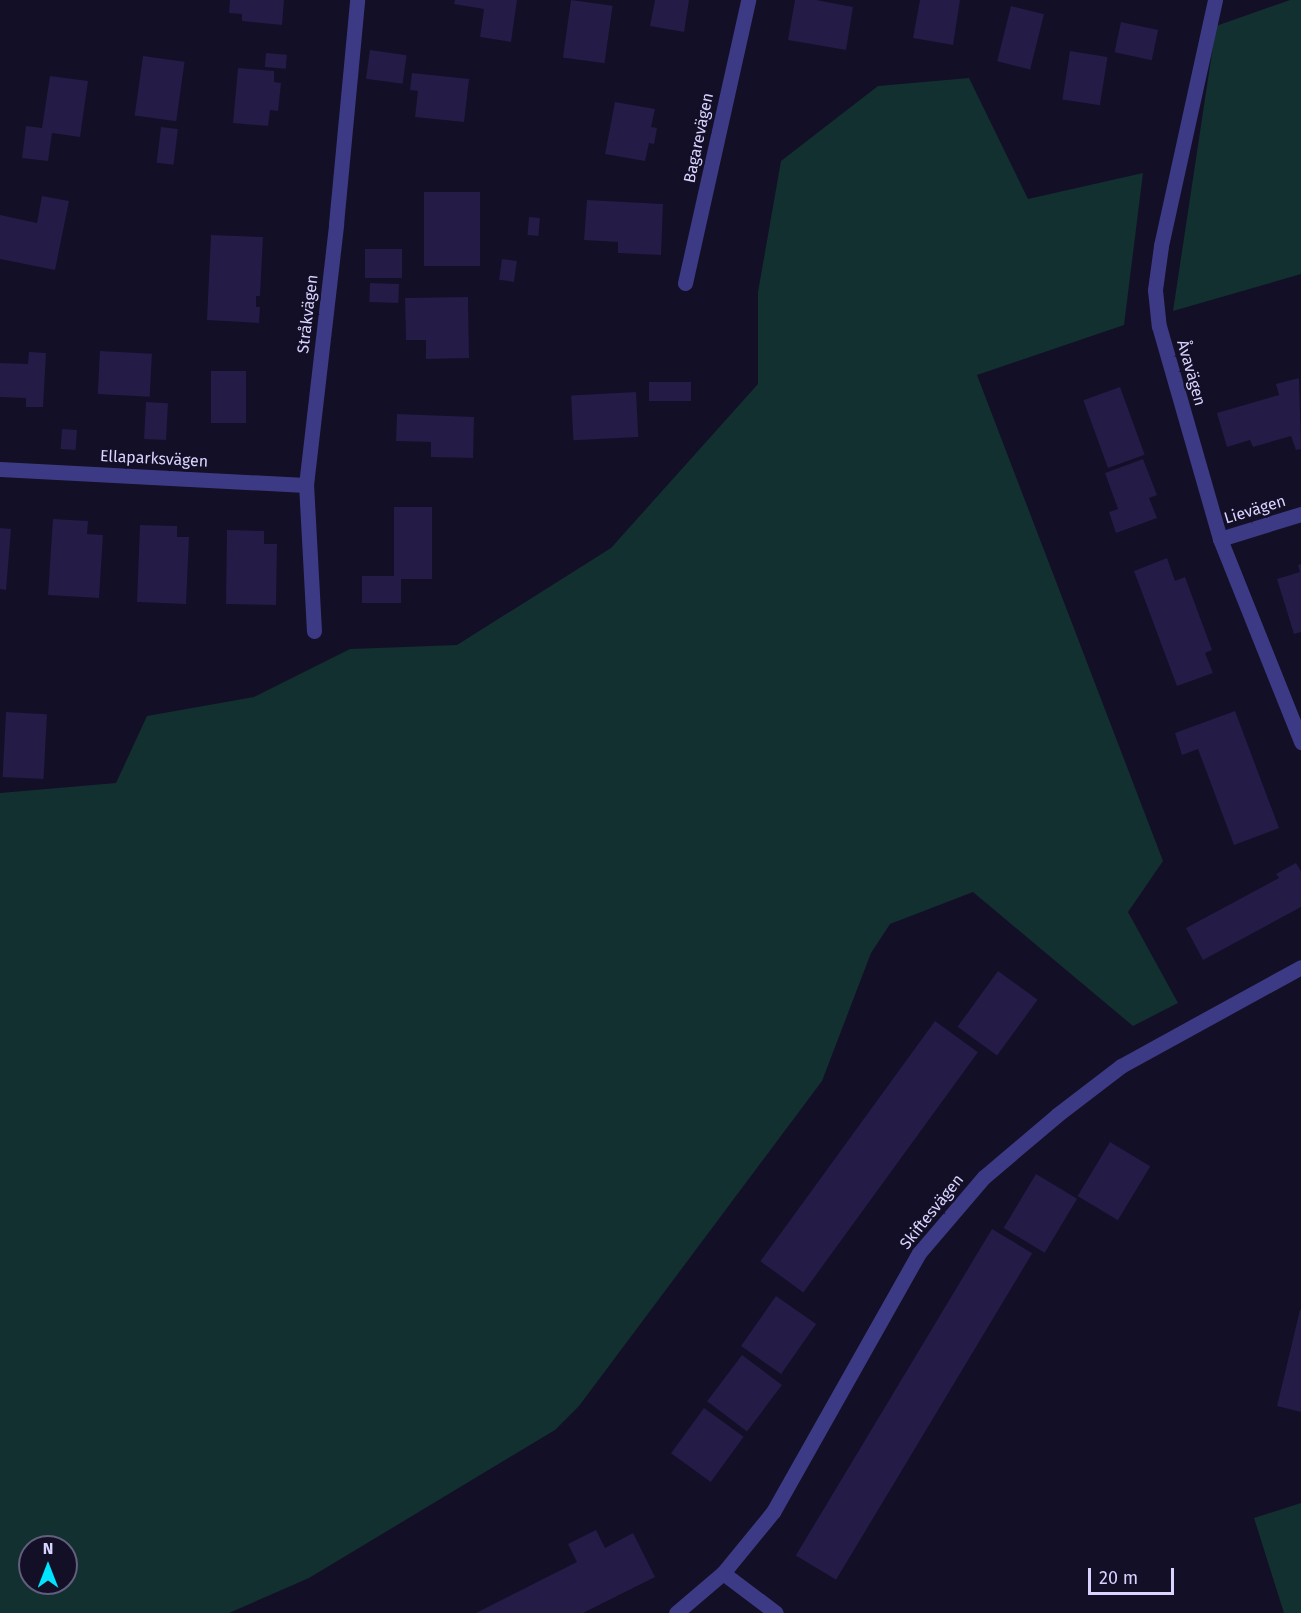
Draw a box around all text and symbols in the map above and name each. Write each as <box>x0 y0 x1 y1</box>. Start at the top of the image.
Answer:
street label: Bagarevägen <box>680 91 718 185</box>
street label: Stråkvägen <box>294 273 322 355</box>
street label: Åvavägen <box>1172 338 1210 408</box>
street label: Ellaparksvägen <box>99 447 209 471</box>
street label: Lievägen <box>1222 492 1288 528</box>
street label: Skiftesvägen <box>896 1171 968 1253</box>
north arrow <box>18 1535 78 1595</box>
text: N <box>43 1539 53 1558</box>
scale bar <box>1091 1556 1176 1594</box>
text: 20 m <box>1099 1567 1138 1589</box>

